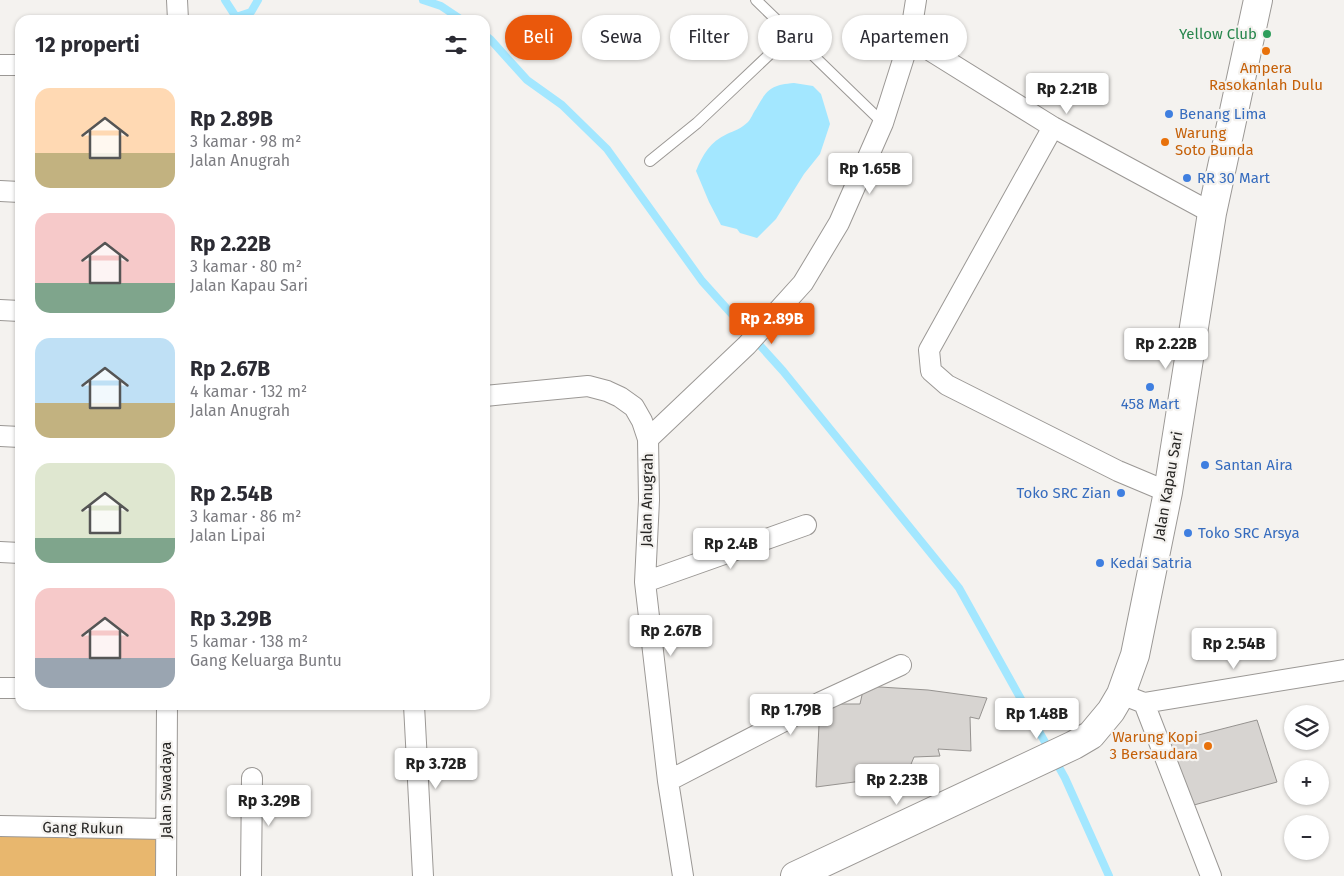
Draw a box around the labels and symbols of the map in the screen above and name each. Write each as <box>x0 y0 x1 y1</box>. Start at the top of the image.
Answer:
place label: Yellow Club <box>1179 25 1257 43</box>
marker: Yellow Club <box>1261 28 1273 40</box>
marker: Ampera Rasokanlah Dulu <box>1260 45 1272 57</box>
place label: Ampera Rasokanlah Dulu <box>1209 59 1323 94</box>
pin: Rp 2.21B <box>1015 72 1119 115</box>
place label: Benang Lima <box>1179 105 1267 123</box>
marker: Benang Lima <box>1163 108 1175 120</box>
place label: Warung Soto Bunda <box>1175 124 1254 159</box>
marker: Warung Soto Bunda <box>1159 136 1171 148</box>
pin: Rp 1.65B <box>818 152 922 195</box>
place label: RR 30 Mart <box>1197 169 1271 187</box>
marker: RR 30 Mart <box>1181 172 1193 184</box>
pin: Rp 2.89B <box>720 302 824 345</box>
pin: Rp 2.22B <box>1114 328 1218 370</box>
marker: 458 Mart <box>1144 381 1156 393</box>
place label: 458 Mart <box>1121 395 1180 413</box>
street label: Jalan Kapau Sari <box>1150 430 1186 542</box>
street label: Jalan Anugrah <box>637 453 657 547</box>
place label: Santan Aira <box>1215 456 1293 474</box>
marker: Santan Aira <box>1199 459 1211 471</box>
place label: Toko SRC Zian <box>1017 484 1111 502</box>
marker: Toko SRC Zian <box>1115 487 1127 499</box>
place label: Toko SRC Arsya <box>1198 524 1300 542</box>
marker: Toko SRC Arsya <box>1182 527 1194 539</box>
pin: Rp 2.4B <box>685 528 777 570</box>
place label: Kedai Satria <box>1110 554 1192 572</box>
marker: Kedai Satria <box>1094 557 1106 569</box>
pin: Rp 2.67B <box>619 614 723 657</box>
pin: Rp 2.54B <box>1182 628 1286 670</box>
pin: Rp 1.79B <box>739 694 843 736</box>
pin: Rp 1.48B <box>985 698 1089 740</box>
place label: Warung Kopi 3 Bersaudara <box>1109 728 1198 763</box>
marker: Warung Kopi 3 Bersaudara <box>1202 740 1214 752</box>
street label: Jalan Swadaya <box>157 742 175 838</box>
pin: Rp 3.72B <box>384 748 488 790</box>
pin: Rp 2.23B <box>845 764 949 806</box>
pin: Rp 3.29B <box>217 784 321 827</box>
street label: Gang Rukun <box>42 818 124 838</box>

